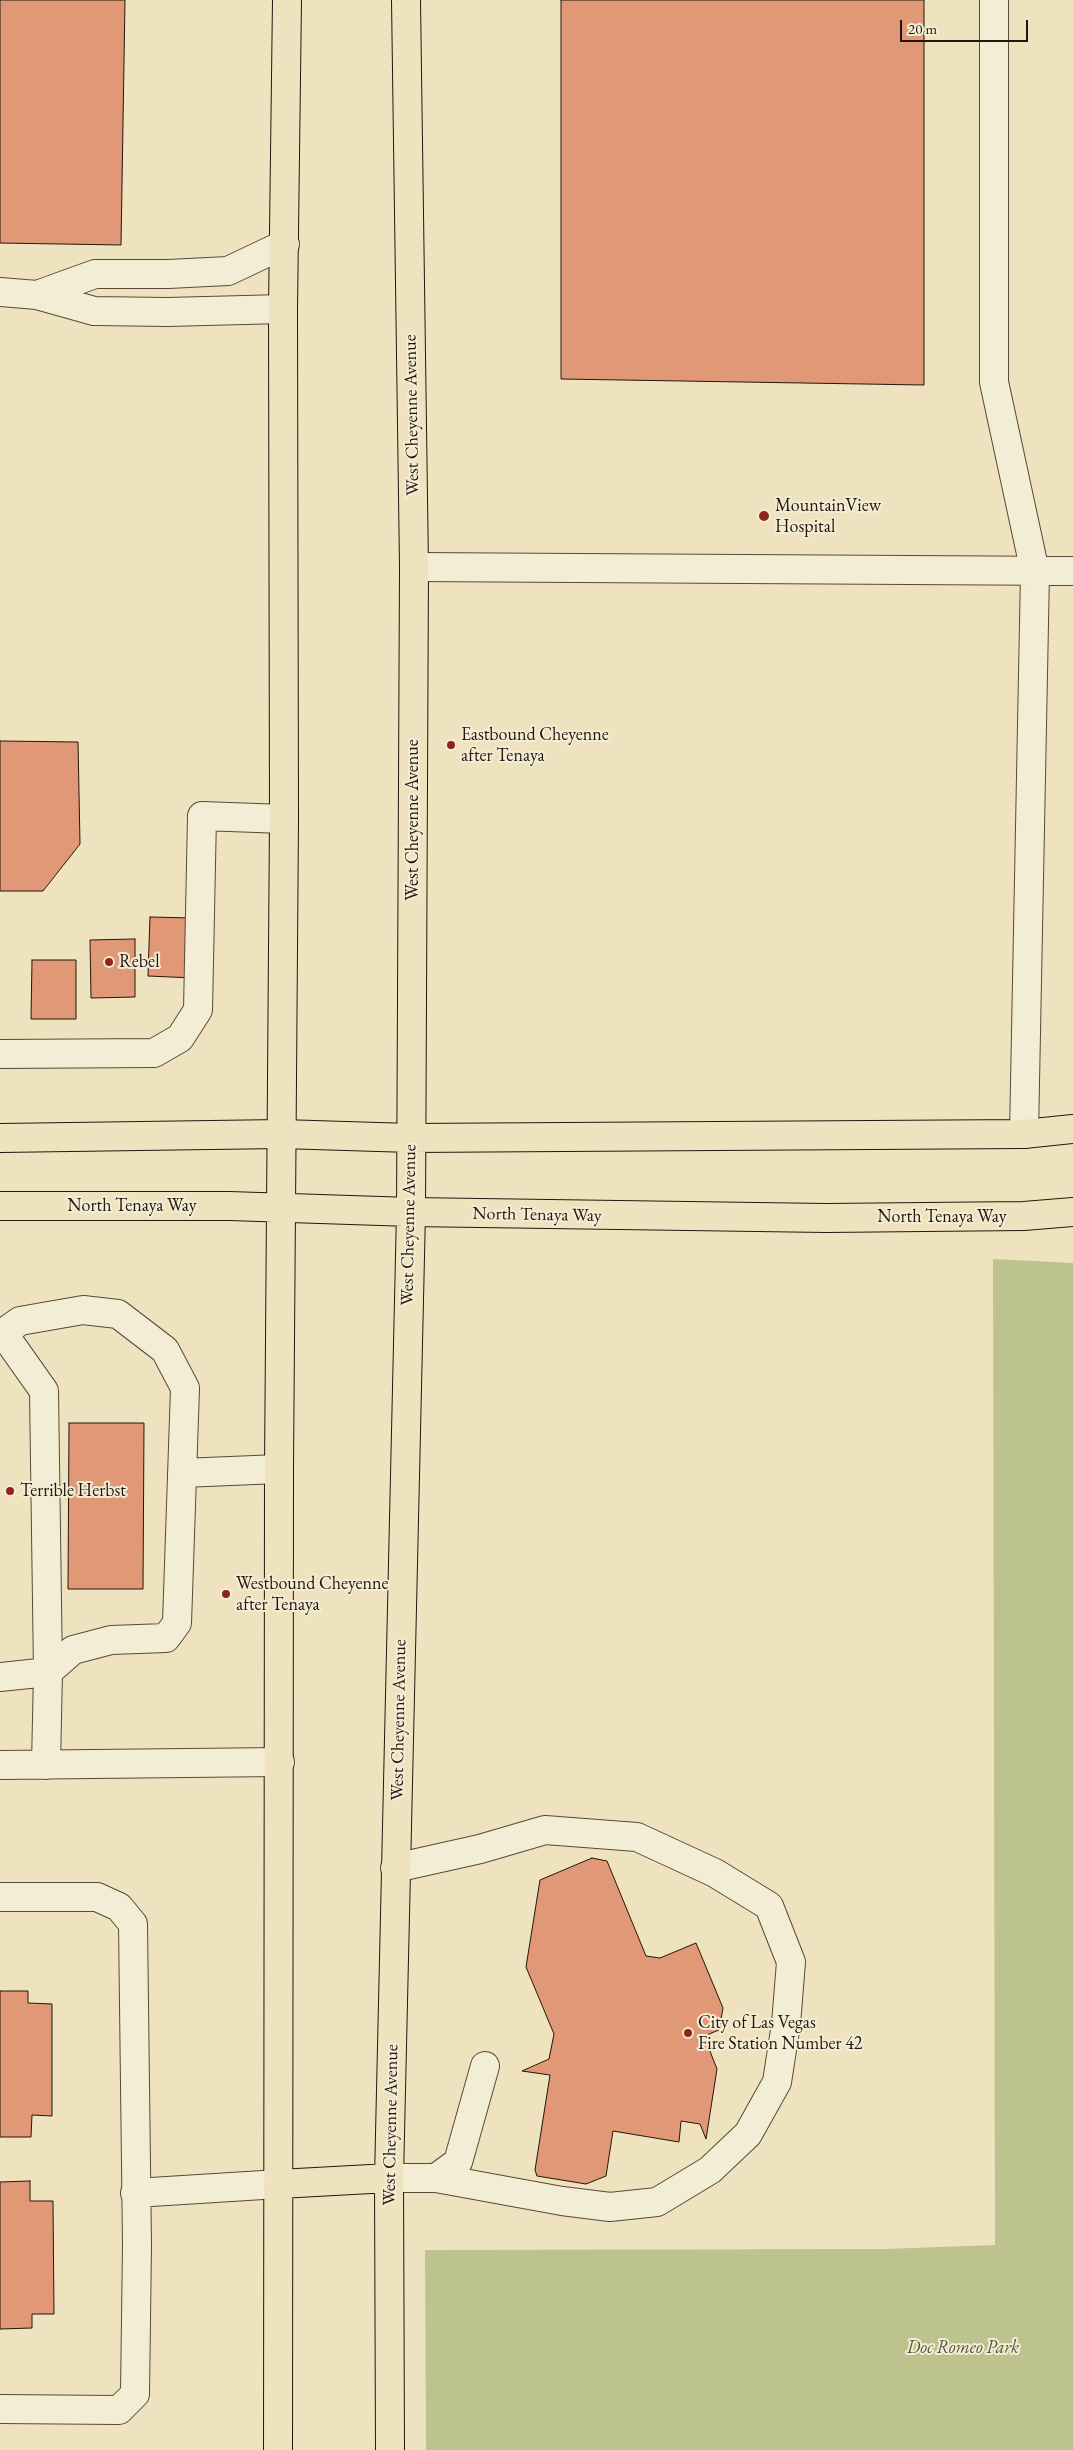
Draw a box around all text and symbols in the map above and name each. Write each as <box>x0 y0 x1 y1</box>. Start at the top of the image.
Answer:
scale bar <box>903 10 1030 42</box>
text: 20 m <box>908 19 937 38</box>
street label: West Cheyenne Avenue <box>400 334 424 496</box>
place label: MountainView Hospital <box>775 495 881 538</box>
marker: MountainView Hospital <box>757 509 771 523</box>
place label: Eastbound Cheyenne after Tenaya <box>461 724 609 766</box>
street label: West Cheyenne Avenue <box>402 739 424 901</box>
marker: Eastbound Cheyenne after Tenaya <box>445 739 457 751</box>
place label: Rebel <box>119 951 159 973</box>
marker: Rebel <box>103 956 115 968</box>
street label: West Cheyenne Avenue <box>397 1144 421 1306</box>
street label: North Tenaya Way <box>67 1195 197 1217</box>
street label: North Tenaya Way <box>472 1203 602 1227</box>
street label: North Tenaya Way <box>877 1206 1007 1228</box>
place label: Terrible Herbst <box>20 1480 126 1502</box>
marker: Terrible Herbst <box>4 1485 16 1497</box>
place label: Westbound Cheyenne after Tenaya <box>236 1573 389 1616</box>
marker: Westbound Cheyenne after Tenaya <box>220 1588 232 1600</box>
street label: West Cheyenne Avenue <box>387 1639 411 1801</box>
place label: City of Las Vegas Fire Station Number 42 <box>698 2012 862 2054</box>
marker: City of Las Vegas Fire Station Number 42 <box>682 2027 694 2039</box>
street label: West Cheyenne Avenue <box>379 2044 403 2206</box>
park label: Doc Romeo Park <box>907 2337 1019 2359</box>

